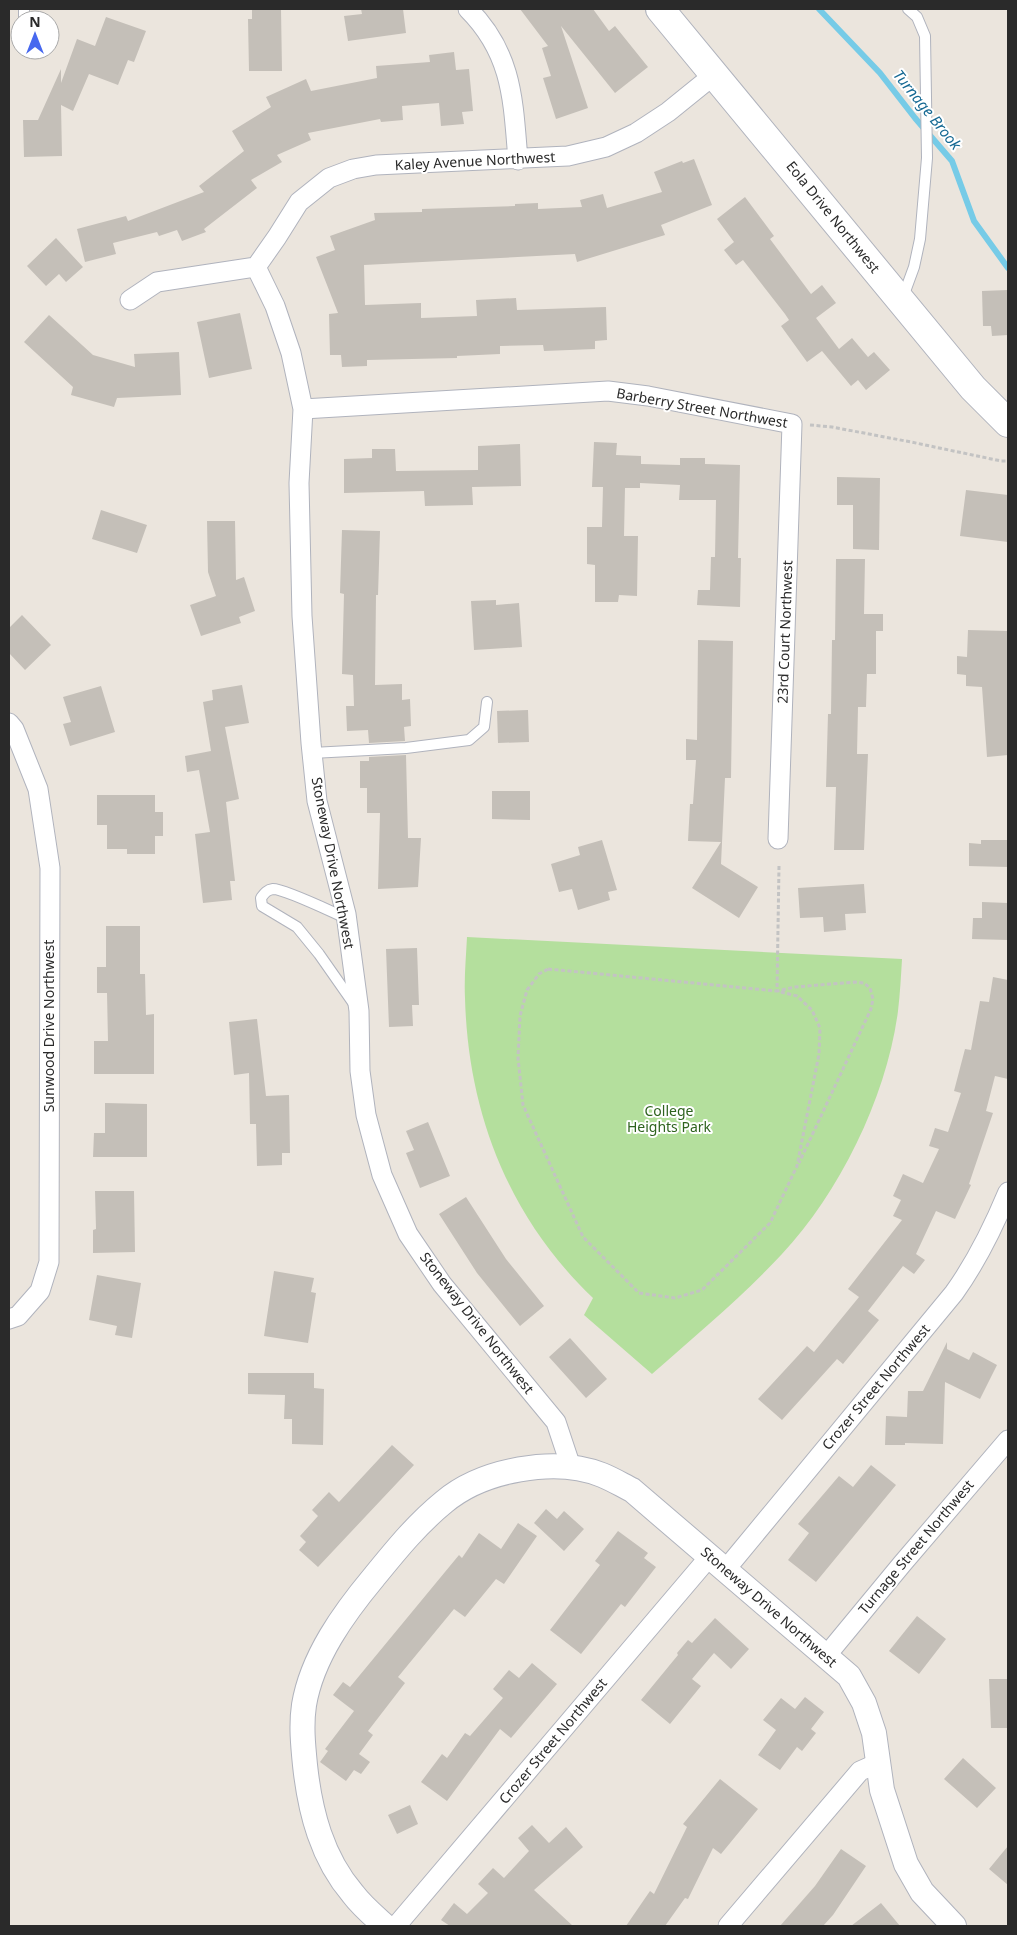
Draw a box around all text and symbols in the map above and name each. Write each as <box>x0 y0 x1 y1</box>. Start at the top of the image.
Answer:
north arrow <box>10 10 60 60</box>
text: N <box>29 12 41 31</box>
water label: Turnage Brook <box>889 65 967 154</box>
street label: Kaley Avenue Northwest <box>394 147 556 174</box>
street label: Eola Drive Northwest <box>782 157 884 277</box>
street label: Barberry Street Northwest <box>615 383 789 432</box>
street label: 23rd Court Northwest <box>773 560 796 704</box>
street label: Stoneway Drive Northwest <box>308 775 359 950</box>
street label: Sunwood Drive Northwest <box>39 940 58 1112</box>
park label: College Heights Park <box>627 1101 712 1136</box>
street label: Stoneway Drive Northwest <box>416 1248 539 1397</box>
street label: Crozer Street Northwest <box>817 1320 934 1454</box>
street label: Turnage Street Northwest <box>854 1475 978 1618</box>
street label: Stoneway Drive Northwest <box>697 1542 841 1671</box>
street label: Crozer Street Northwest <box>494 1674 611 1808</box>

